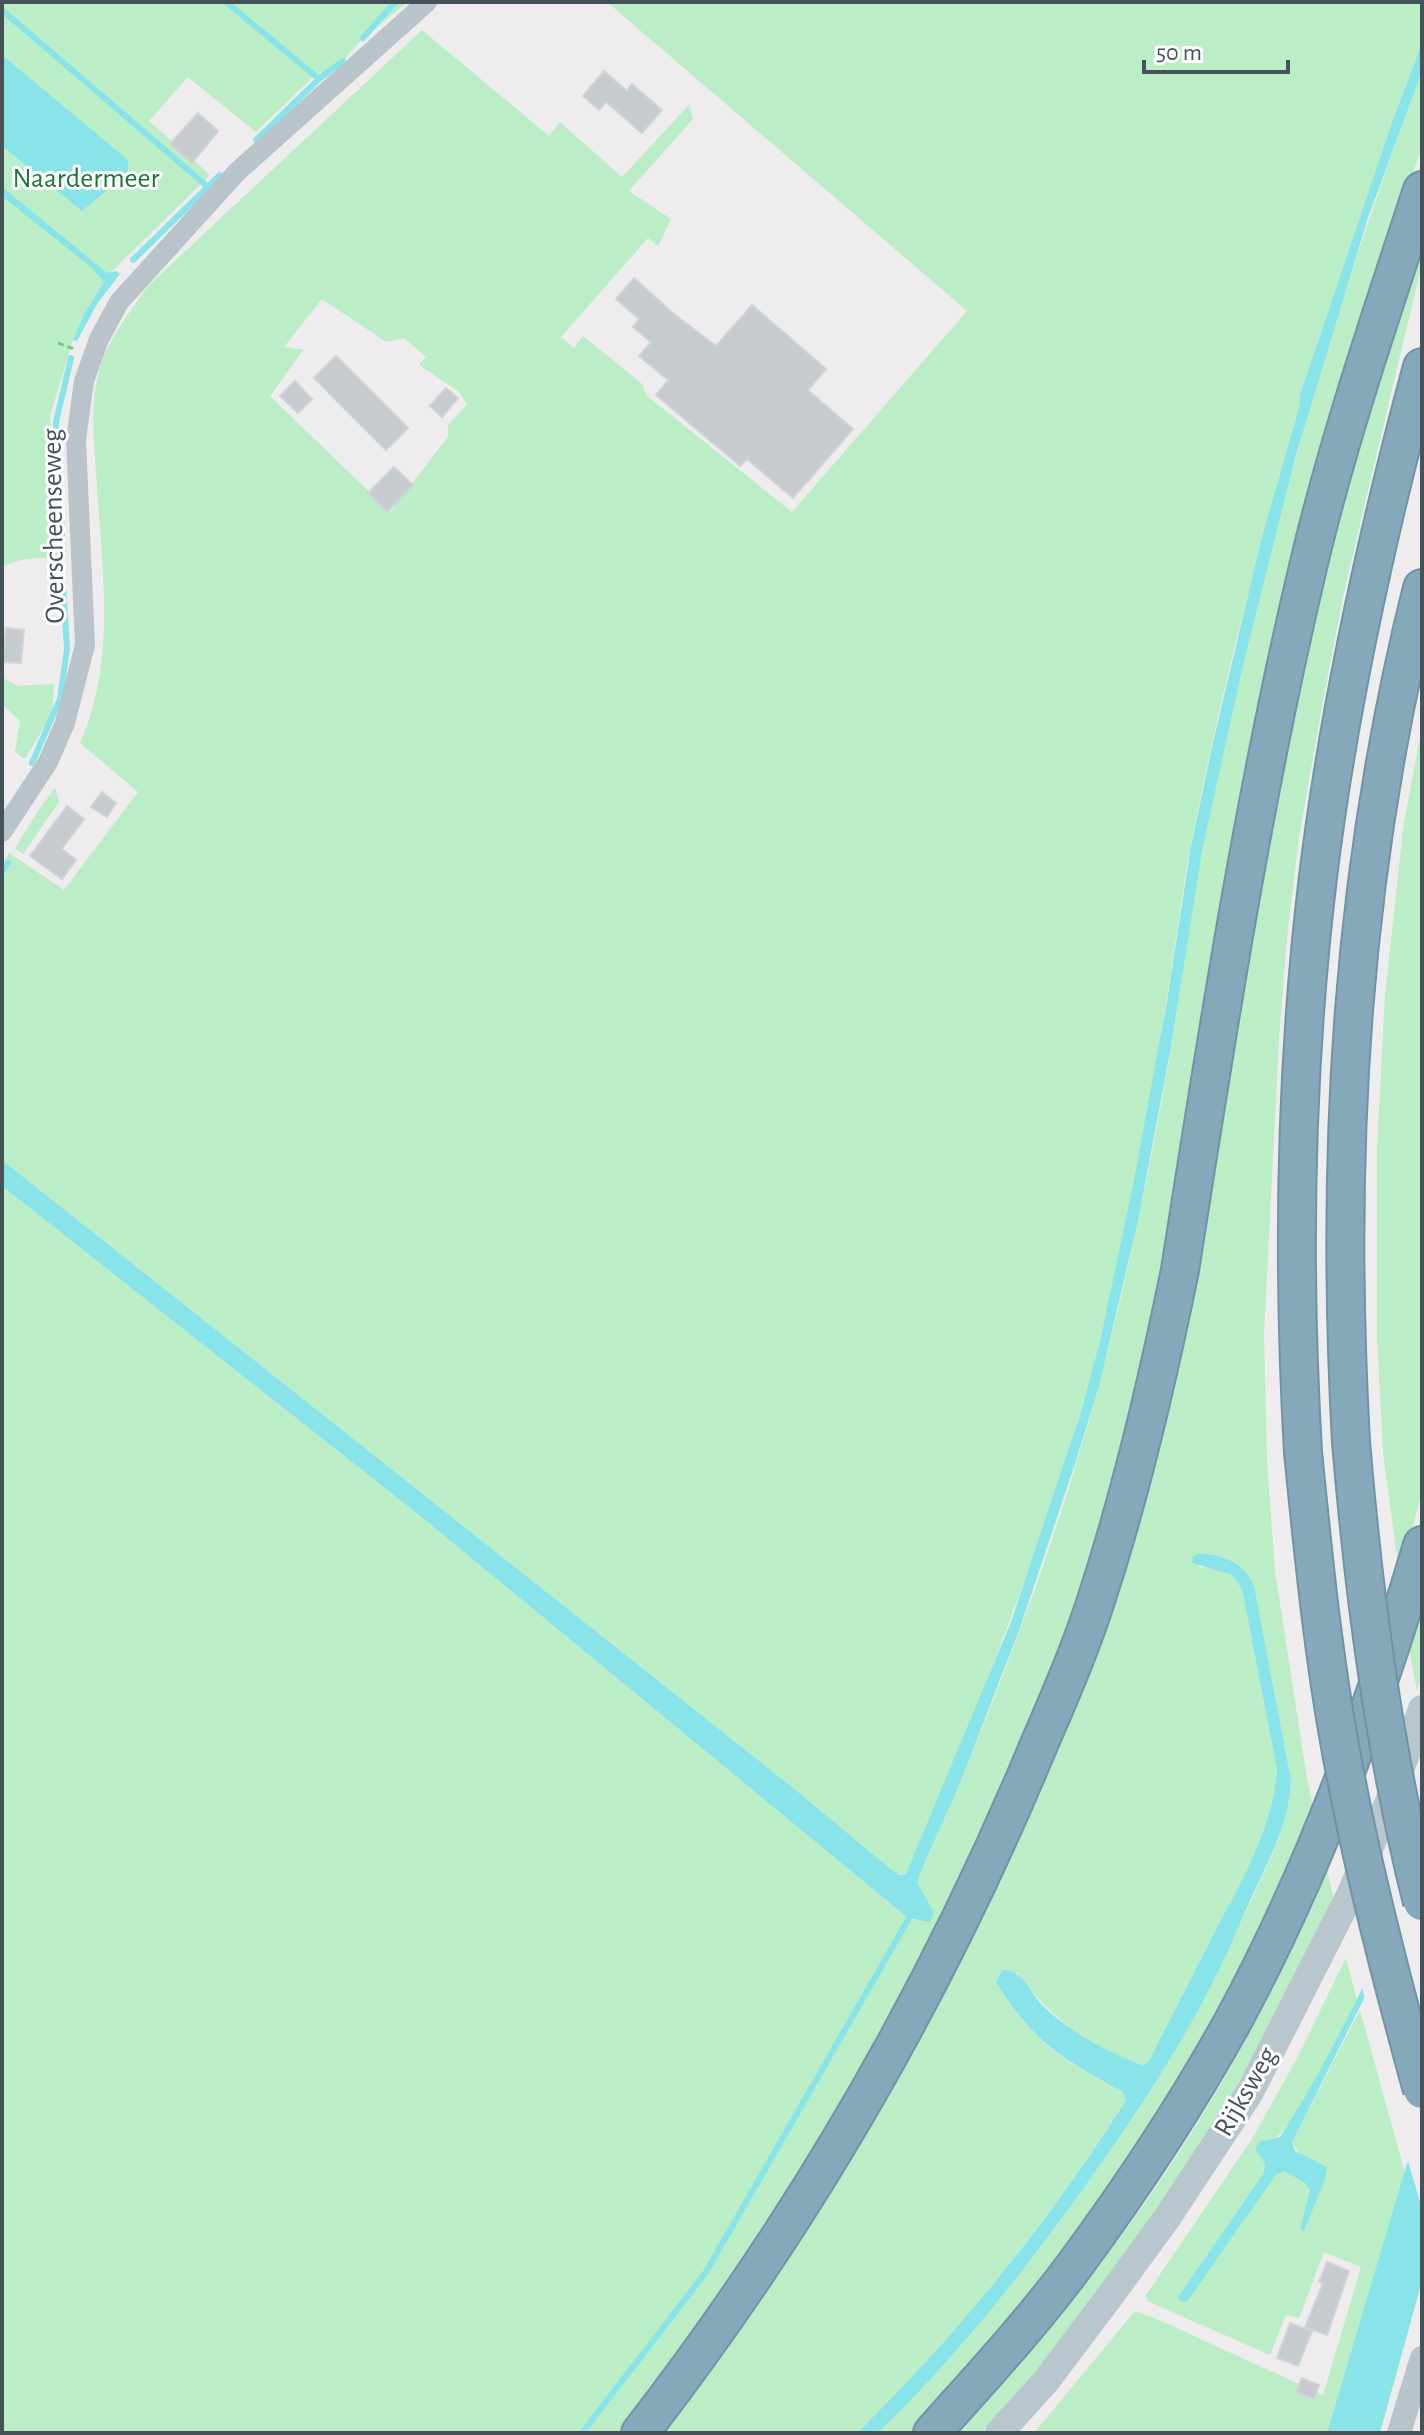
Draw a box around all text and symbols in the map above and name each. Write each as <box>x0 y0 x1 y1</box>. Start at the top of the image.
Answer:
scale bar <box>1144 24 1288 74</box>
text: 50 m <box>1156 41 1202 65</box>
park label: Naardermeer <box>13 165 159 193</box>
street label: Overscheenseweg <box>38 428 70 624</box>
street label: Rijksweg <box>1209 2042 1283 2141</box>

